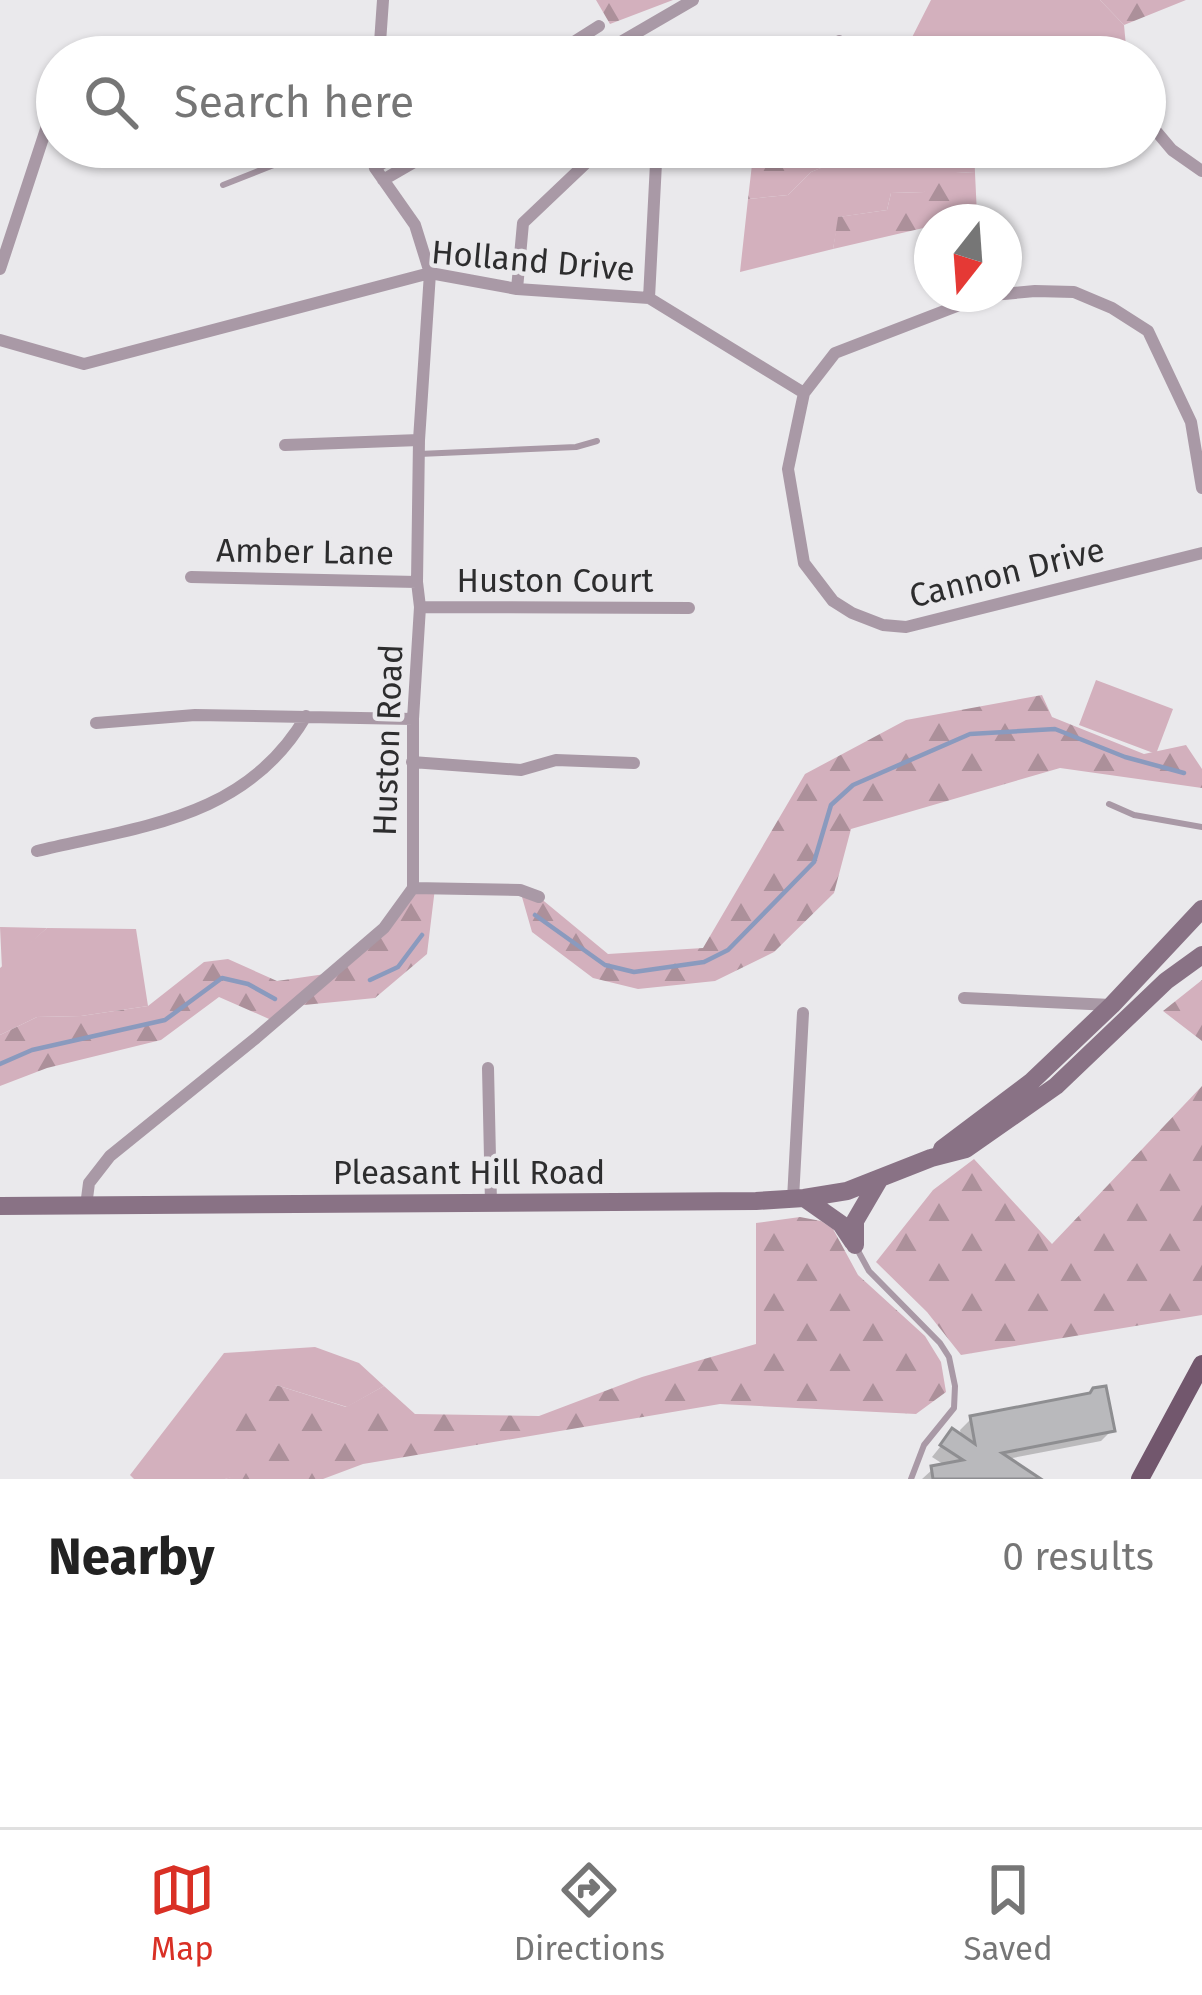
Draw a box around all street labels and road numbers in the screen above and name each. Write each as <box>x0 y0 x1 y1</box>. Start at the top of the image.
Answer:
street label: Holland Drive <box>430 232 636 290</box>
street label: Cannon Drive <box>905 529 1109 617</box>
street label: Amber Lane <box>216 530 394 574</box>
street label: Huston Court <box>457 561 653 601</box>
street label: Huston Road <box>365 643 411 837</box>
street label: Pleasant Hill Road <box>333 1153 605 1193</box>

